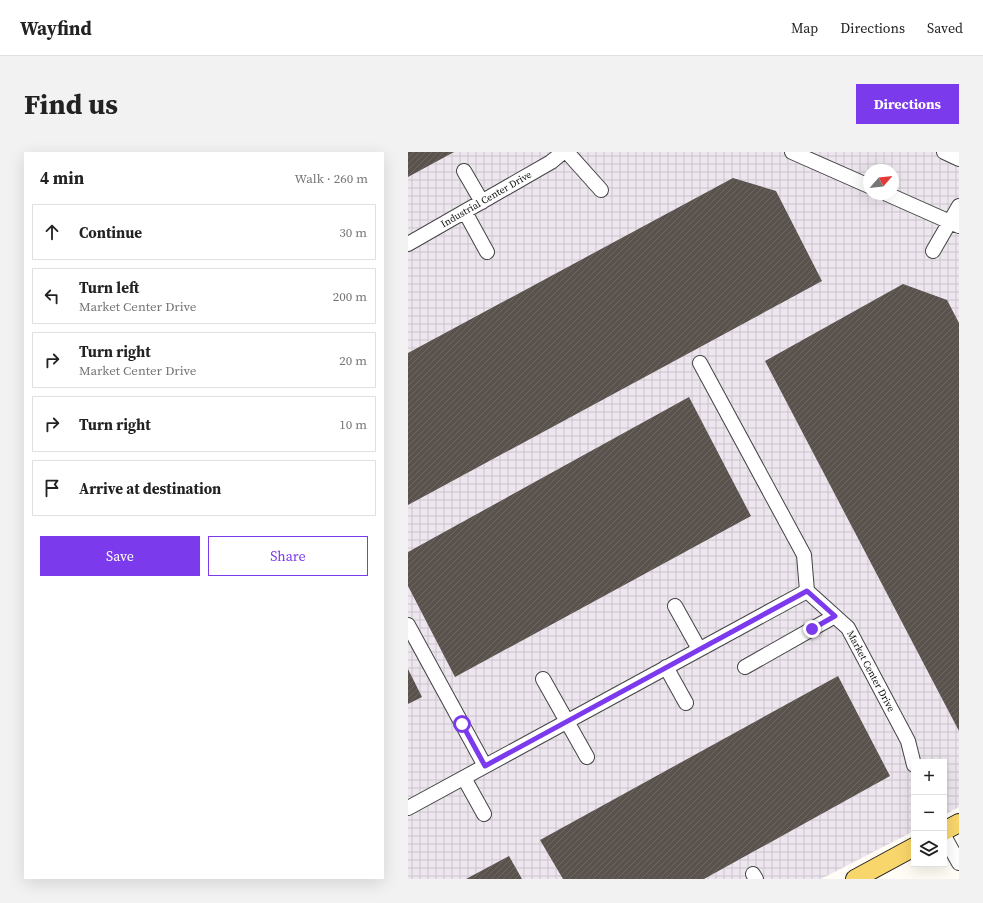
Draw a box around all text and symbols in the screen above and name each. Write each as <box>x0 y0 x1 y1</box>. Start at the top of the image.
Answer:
text: Wayfind <box>20 15 92 41</box>
text: Map <box>791 18 818 38</box>
text: Directions <box>840 18 905 38</box>
text: Saved <box>927 18 963 38</box>
button: Directions <box>856 84 959 124</box>
text: Find us <box>24 85 118 123</box>
north arrow <box>863 164 899 200</box>
text: 4 min <box>40 166 84 190</box>
street label: Industrial Center Drive <box>438 168 534 230</box>
text: Walk · 260 m <box>295 170 368 187</box>
icon: ahead <box>41 221 63 243</box>
text: Continue <box>79 222 142 243</box>
text: 30 m <box>339 224 367 241</box>
text: Turn left <box>79 277 139 298</box>
icon: left <box>41 285 63 307</box>
text: 200 m <box>333 288 367 305</box>
text: Market Center Drive <box>79 298 196 315</box>
text: Turn right <box>79 341 151 362</box>
icon: right <box>41 349 63 371</box>
text: 20 m <box>339 352 367 369</box>
text: Market Center Drive <box>79 362 196 379</box>
icon: right <box>41 413 63 435</box>
text: Turn right <box>79 414 151 435</box>
text: 10 m <box>339 416 367 433</box>
icon: arrive <box>41 477 63 499</box>
text: Arrive at destination <box>79 478 221 499</box>
button: Save <box>40 536 200 576</box>
button: Share <box>208 536 368 576</box>
route end <box>803 620 821 638</box>
street label: Market Center Drive <box>844 628 898 714</box>
route start <box>453 715 471 733</box>
map controls <box>911 759 947 867</box>
button: + <box>911 759 947 795</box>
button: − <box>911 795 947 831</box>
button: layers <box>911 831 947 867</box>

